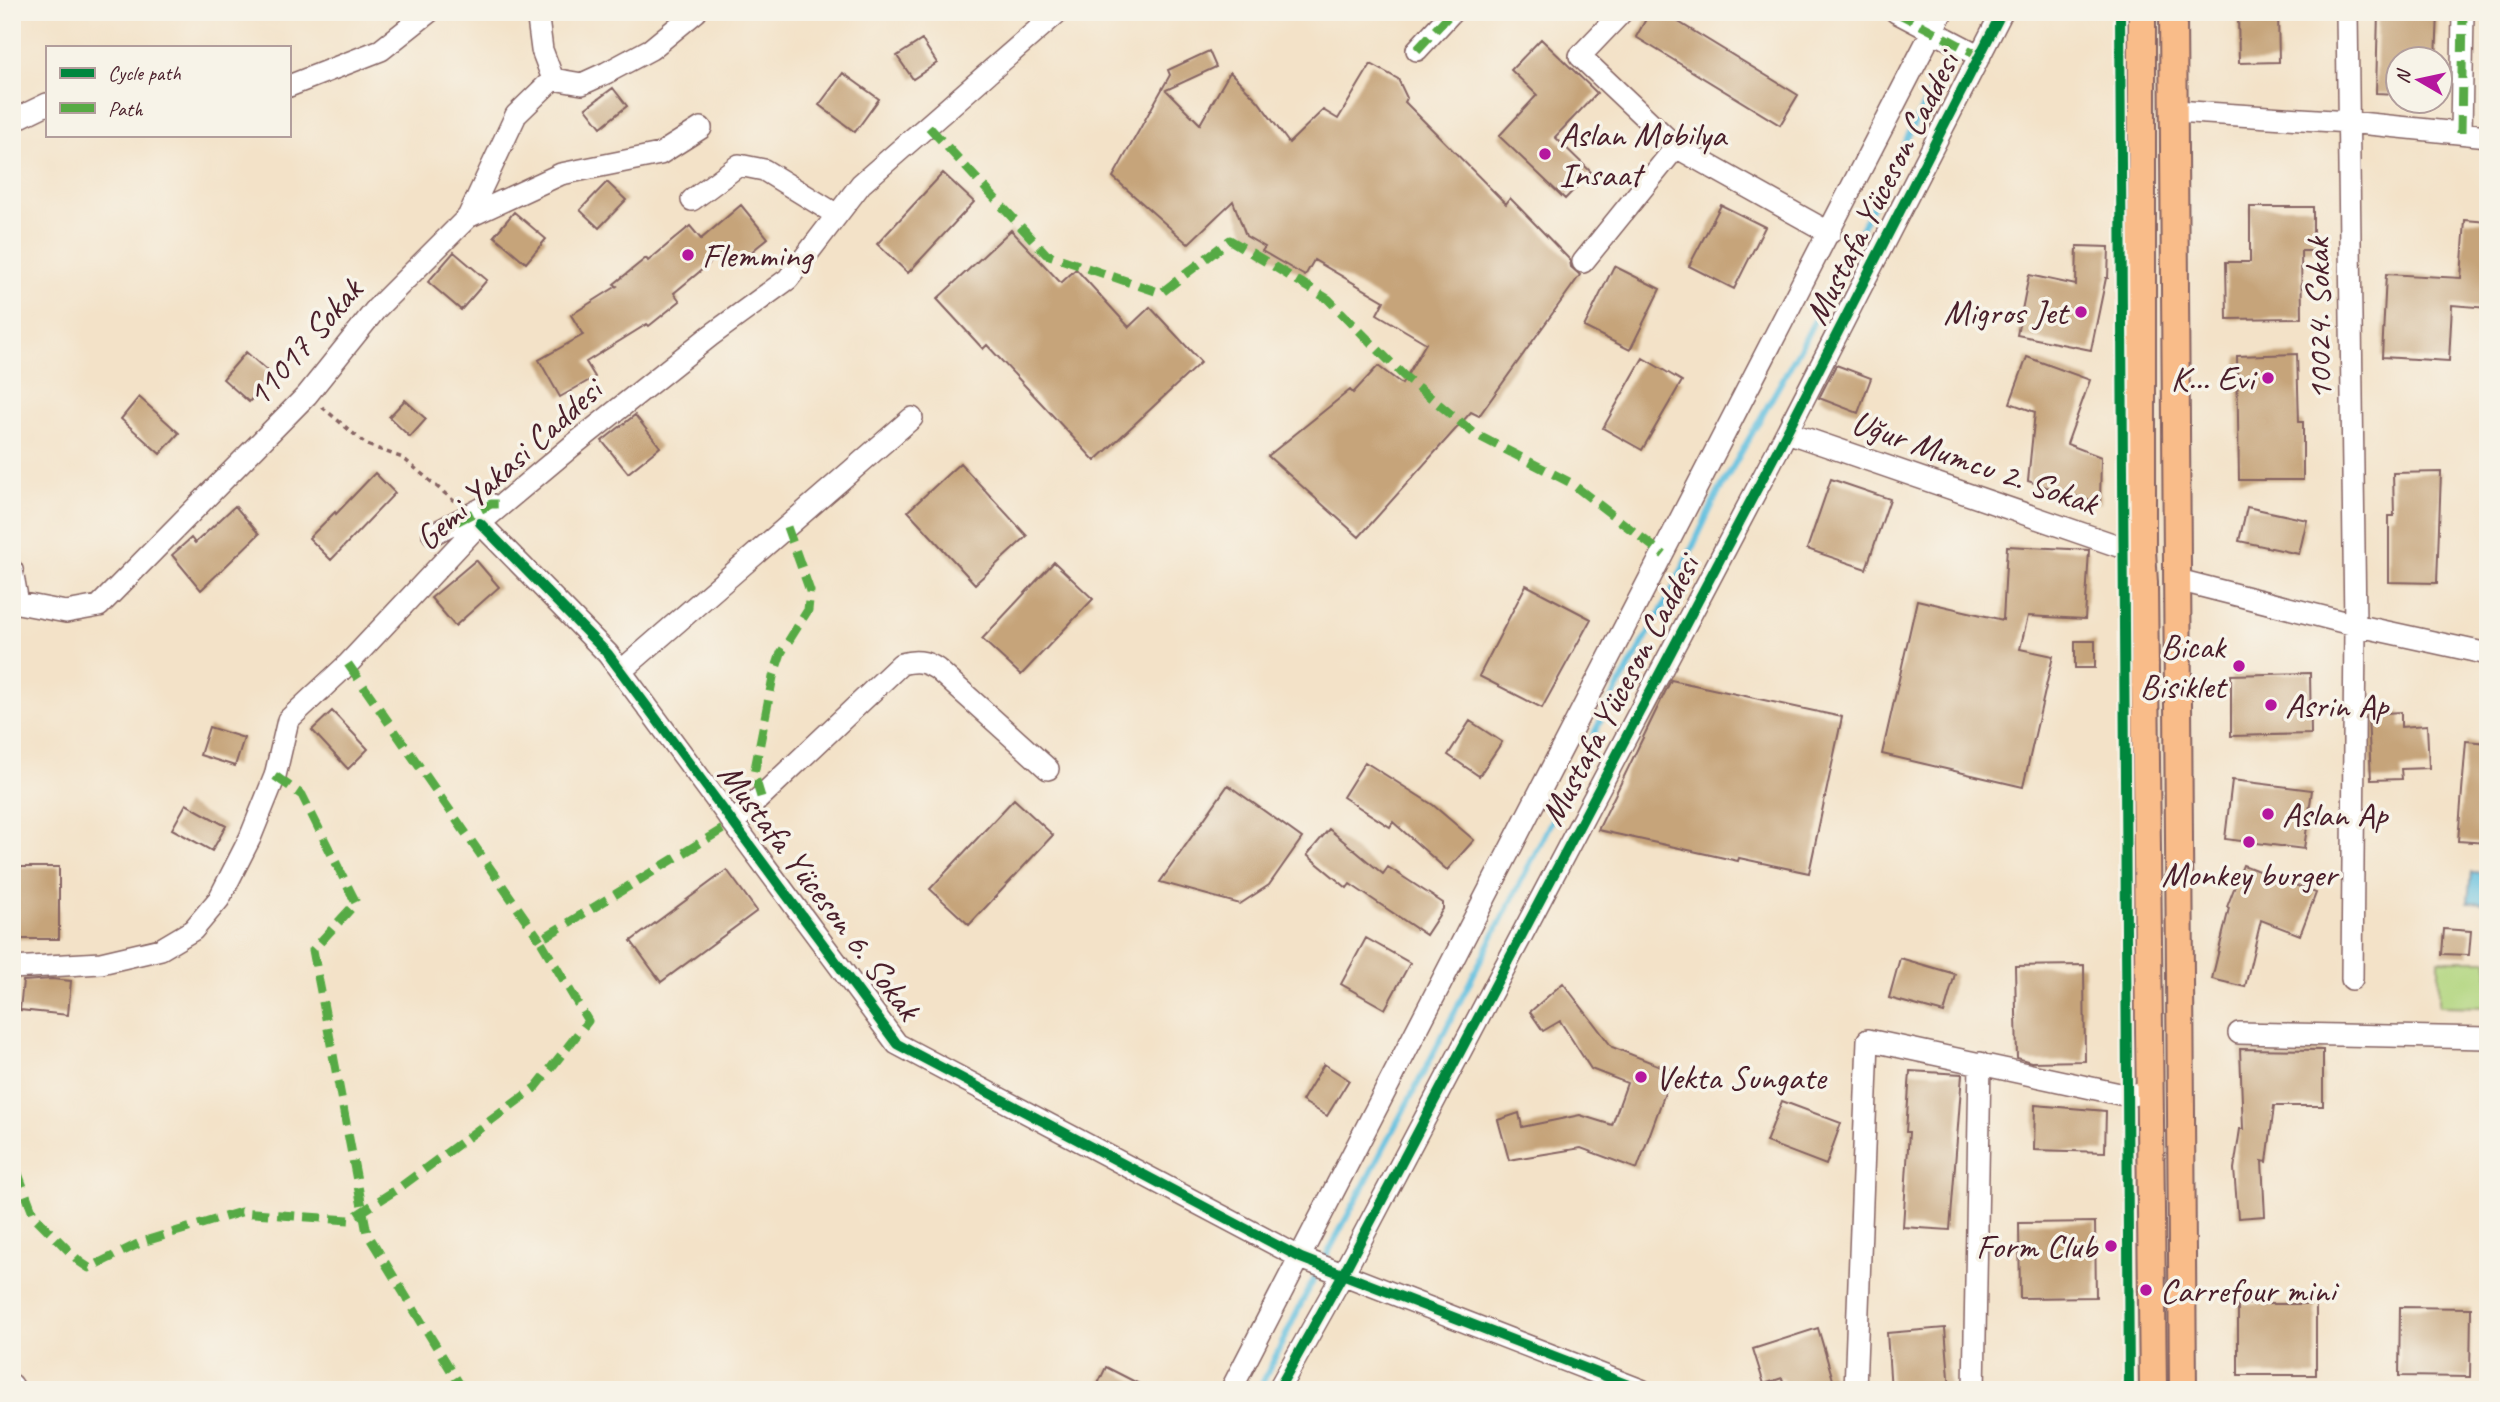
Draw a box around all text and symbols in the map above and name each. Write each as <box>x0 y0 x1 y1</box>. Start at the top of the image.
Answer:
street label: Mustafa Yüceson Caddesi <box>1793 41 1971 332</box>
legend <box>46 46 290 136</box>
north arrow <box>2384 46 2454 116</box>
text: Cycle path <box>108 60 181 86</box>
text: N <box>2390 67 2416 85</box>
text: Path <box>108 96 144 122</box>
place label: Aslan Mobilya Insaat <box>1559 112 1729 197</box>
marker: Aslan Mobilya Insaat <box>1537 146 1553 162</box>
place label: Flemming <box>702 233 814 278</box>
street label: 10024. Sokak <box>2295 235 2342 401</box>
marker: Flemming <box>680 247 696 263</box>
street label: 11017 Sokak <box>236 267 374 416</box>
place label: Migros Jet <box>1943 290 2070 335</box>
marker: Migros Jet <box>2073 304 2089 320</box>
place label: K... Evi <box>2171 356 2258 401</box>
street label: Gemi Yakasi Caddesi <box>406 366 614 560</box>
marker: K... Evi <box>2260 370 2276 386</box>
street label: Uğur Mumcu 2. Sokak <box>1846 399 2106 526</box>
street label: Mustafa Yüceson Caddesi <box>1529 544 1712 833</box>
place label: Bicak Bisiklet <box>2140 624 2228 709</box>
marker: Bicak Bisiklet <box>2231 658 2247 674</box>
place label: Asrin Ap <box>2285 683 2390 728</box>
marker: Asrin Ap <box>2263 697 2279 713</box>
street label: Mustafa Yüceson 6. Sokak <box>708 754 932 1031</box>
place label: Aslan Ap <box>2282 792 2389 837</box>
marker: Aslan Ap <box>2260 806 2276 822</box>
marker: Monkey burger <box>2241 834 2257 850</box>
place label: Monkey burger <box>2161 852 2340 897</box>
place label: Vekta Sungate <box>1655 1055 1828 1100</box>
marker: Vekta Sungate <box>1633 1069 1649 1085</box>
place label: Form Club <box>1976 1224 2099 1269</box>
marker: Form Club <box>2103 1238 2119 1254</box>
place label: Carrefour mini <box>2160 1268 2340 1313</box>
marker: Carrefour mini <box>2138 1282 2154 1298</box>

